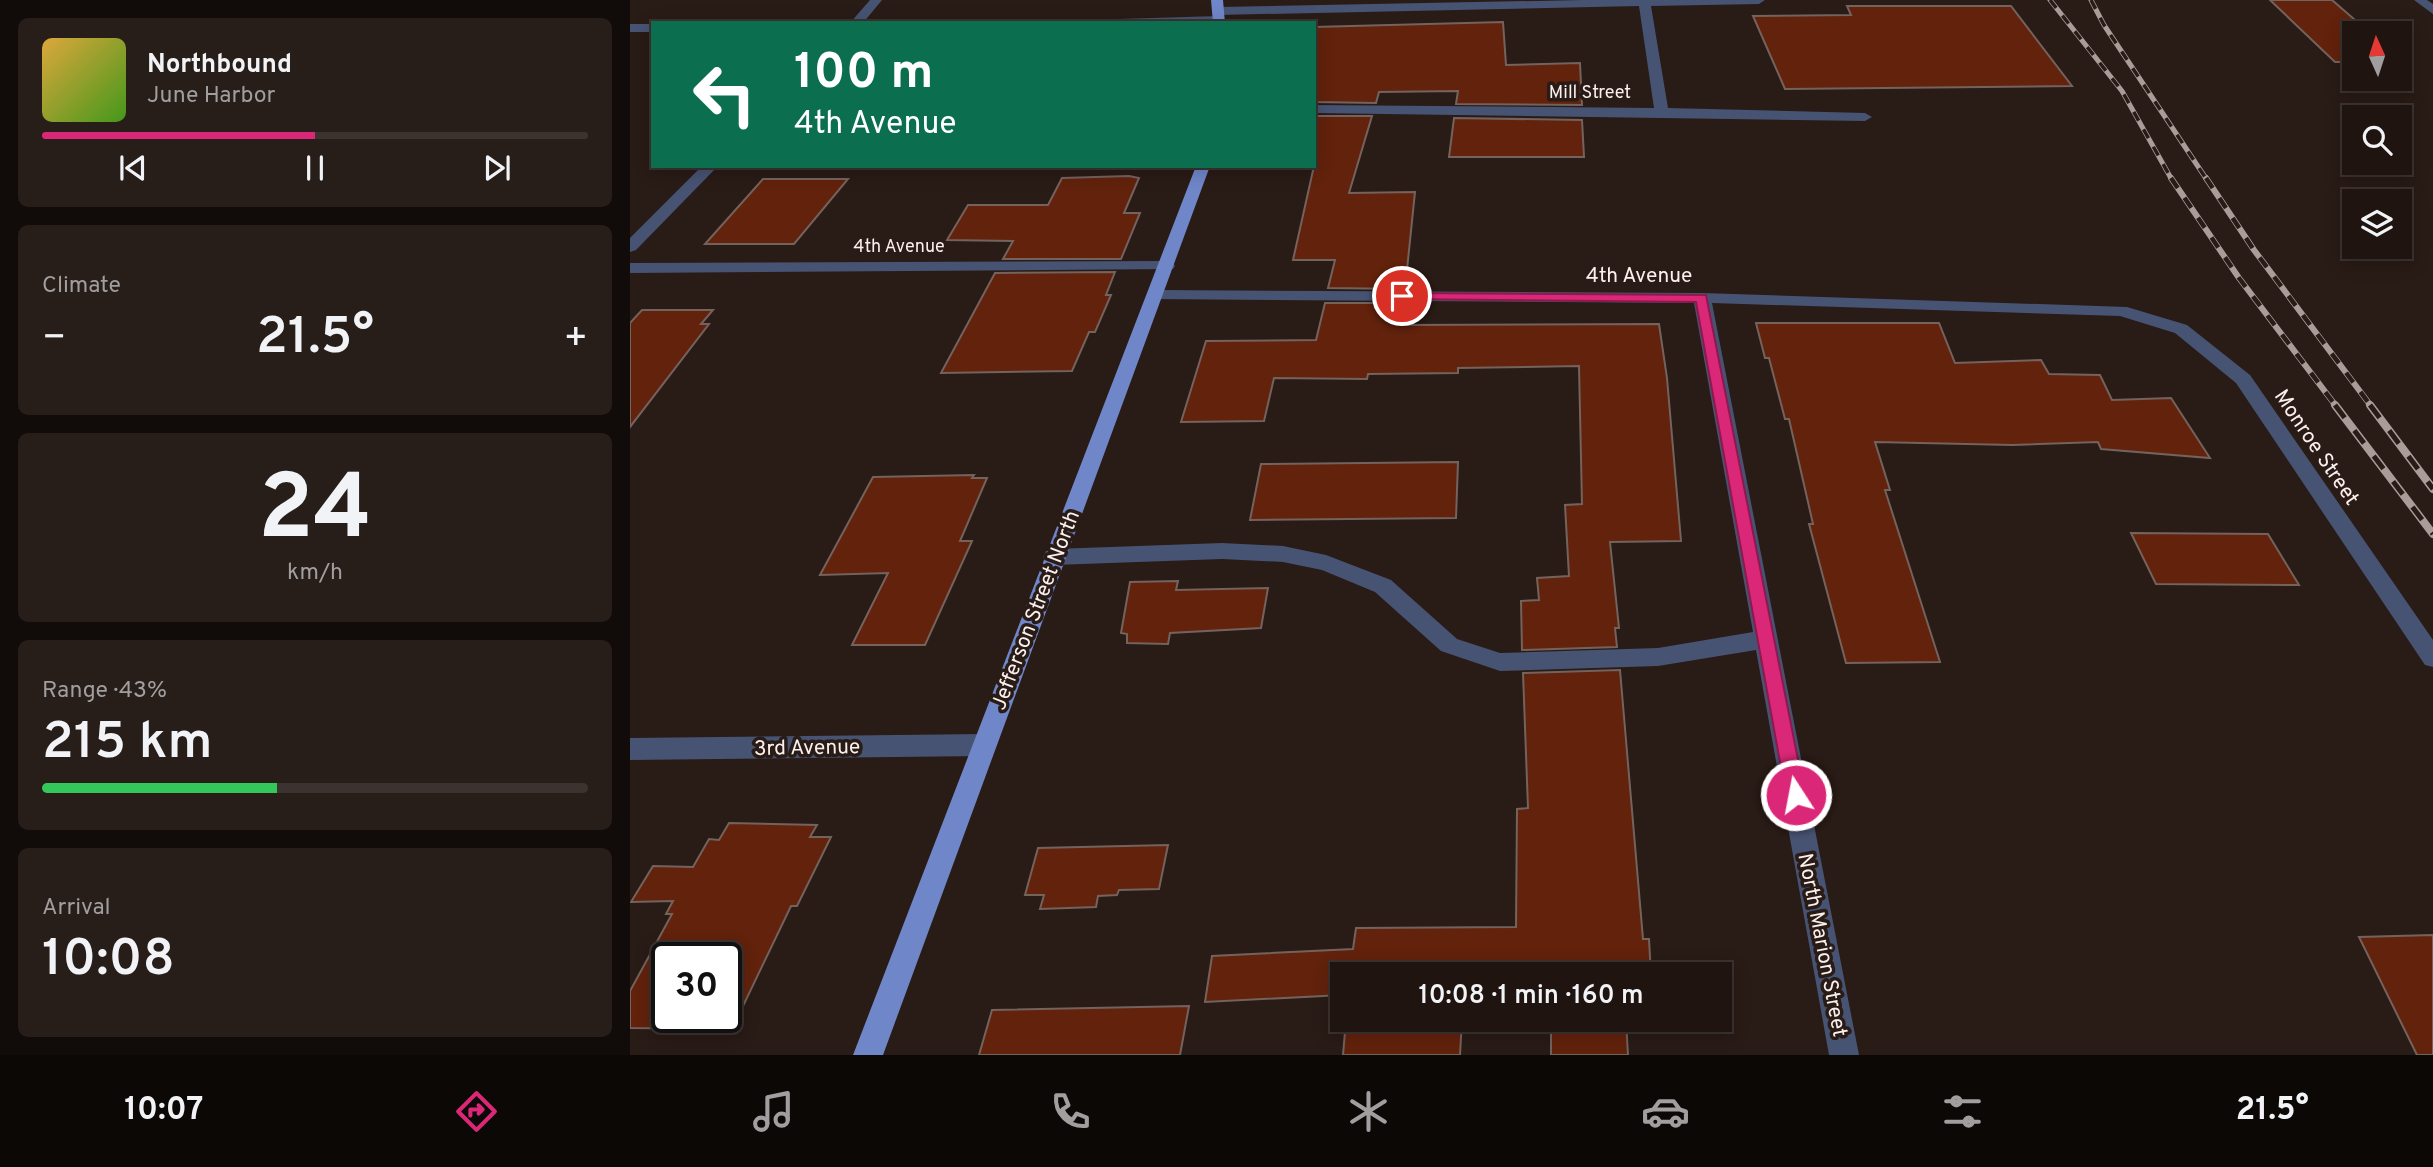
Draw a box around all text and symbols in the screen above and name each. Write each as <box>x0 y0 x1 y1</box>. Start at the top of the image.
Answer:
north arrow <box>2342 21 2412 91</box>
map controls <box>2342 21 2412 259</box>
text: 100 m <box>794 44 933 106</box>
text: Northbound <box>147 49 292 82</box>
icon: left <box>679 49 770 140</box>
text: June Harbor <box>147 82 275 111</box>
street label: Mill Street <box>1549 82 1631 105</box>
text: 4th Avenue <box>794 105 957 145</box>
button: search <box>2342 105 2412 175</box>
icon: previous <box>114 149 152 187</box>
icon: pause <box>296 149 334 187</box>
icon: next <box>478 149 516 187</box>
button: layers <box>2342 189 2412 259</box>
street label: 4th Avenue <box>853 236 945 259</box>
street label: 4th Avenue <box>1586 263 1692 290</box>
pin <box>1372 266 1432 326</box>
text: Climate <box>42 272 121 301</box>
icon: arrive <box>1383 277 1421 315</box>
text: 21.5° <box>256 306 374 372</box>
text: − <box>42 315 67 364</box>
text: + <box>563 315 588 364</box>
street label: Monroe Street <box>2267 385 2365 511</box>
text: 24 <box>258 456 372 571</box>
street label: Jefferson Street North <box>986 507 1087 714</box>
text: km/h <box>287 559 343 588</box>
text: Range · 43% <box>42 677 167 706</box>
text: 215 km <box>42 711 213 777</box>
street label: 3rd Avenue <box>754 734 860 763</box>
position arrow <box>1759 758 1833 832</box>
street label: North Marion Street <box>1790 851 1853 1039</box>
text: Arrival <box>42 894 111 923</box>
text: 10:08 <box>42 928 175 994</box>
speed limit sign: 30 <box>651 942 742 1033</box>
text: 10:08 · 1 min · 160 m <box>1418 980 1644 1013</box>
icon: directions <box>452 1087 501 1136</box>
icon: music <box>749 1087 798 1136</box>
icon: phone <box>1046 1087 1095 1136</box>
icon: climate <box>1344 1087 1393 1136</box>
icon: car <box>1641 1087 1690 1136</box>
icon: filters <box>1938 1087 1987 1136</box>
text: 10:07 <box>124 1091 203 1131</box>
text: 21.5° <box>2236 1091 2309 1131</box>

